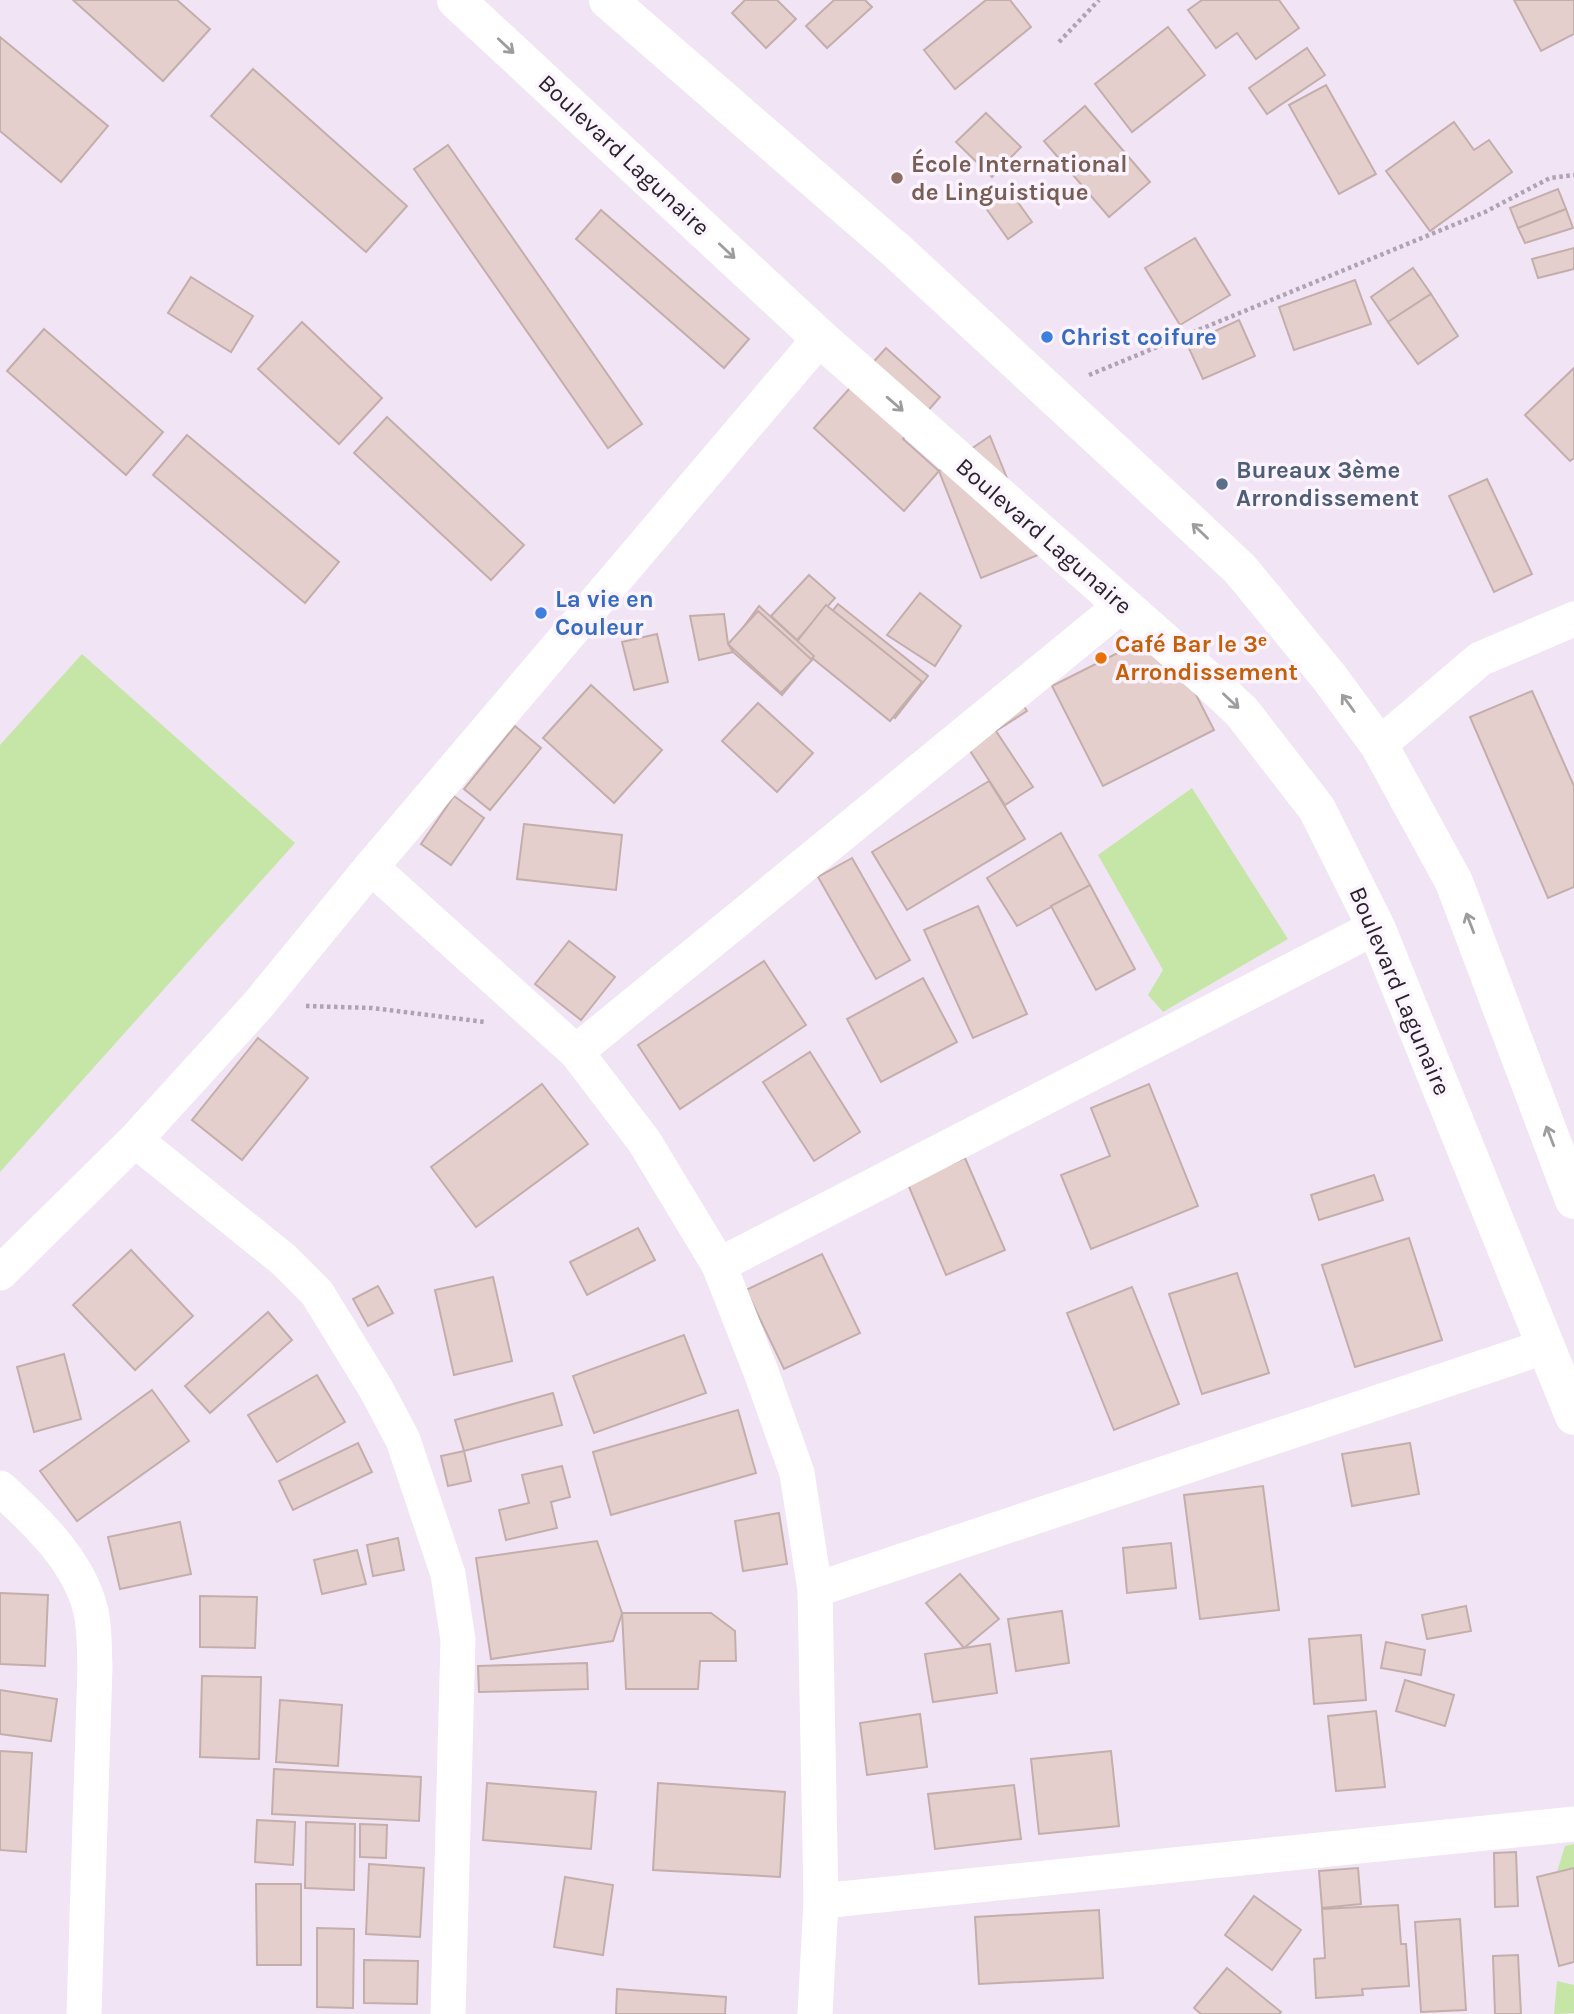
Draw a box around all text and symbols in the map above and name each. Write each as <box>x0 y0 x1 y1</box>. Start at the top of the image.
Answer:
one-way arrow <box>497 38 514 55</box>
street label: Boulevard Lagunaire <box>533 68 715 242</box>
place label: École International de Linguistique <box>911 148 1128 206</box>
marker: École International de Linguistique <box>889 170 905 186</box>
one-way arrow <box>718 243 735 260</box>
place label: Christ coifure <box>1061 323 1217 351</box>
marker: Christ coifure <box>1039 329 1055 345</box>
one-way arrow <box>886 396 904 412</box>
street label: Boulevard Lagunaire <box>950 452 1138 620</box>
place label: Bureaux 3ème Arrondissement <box>1236 456 1419 512</box>
marker: Bureaux 3ème Arrondissement <box>1214 476 1230 492</box>
one-way arrow <box>1192 523 1209 540</box>
place label: La vie en Couleur <box>555 585 654 641</box>
marker: La vie en Couleur <box>533 605 549 621</box>
place label: Café Bar le 3ᵉ Arrondissement <box>1115 630 1298 686</box>
marker: Café Bar le 3ᵉ Arrondissement <box>1093 650 1109 666</box>
one-way arrow <box>1222 693 1239 710</box>
one-way arrow <box>1341 694 1355 713</box>
street label: Boulevard Lagunaire <box>1343 883 1457 1099</box>
one-way arrow <box>1462 913 1475 935</box>
one-way arrow <box>1543 1125 1555 1147</box>

